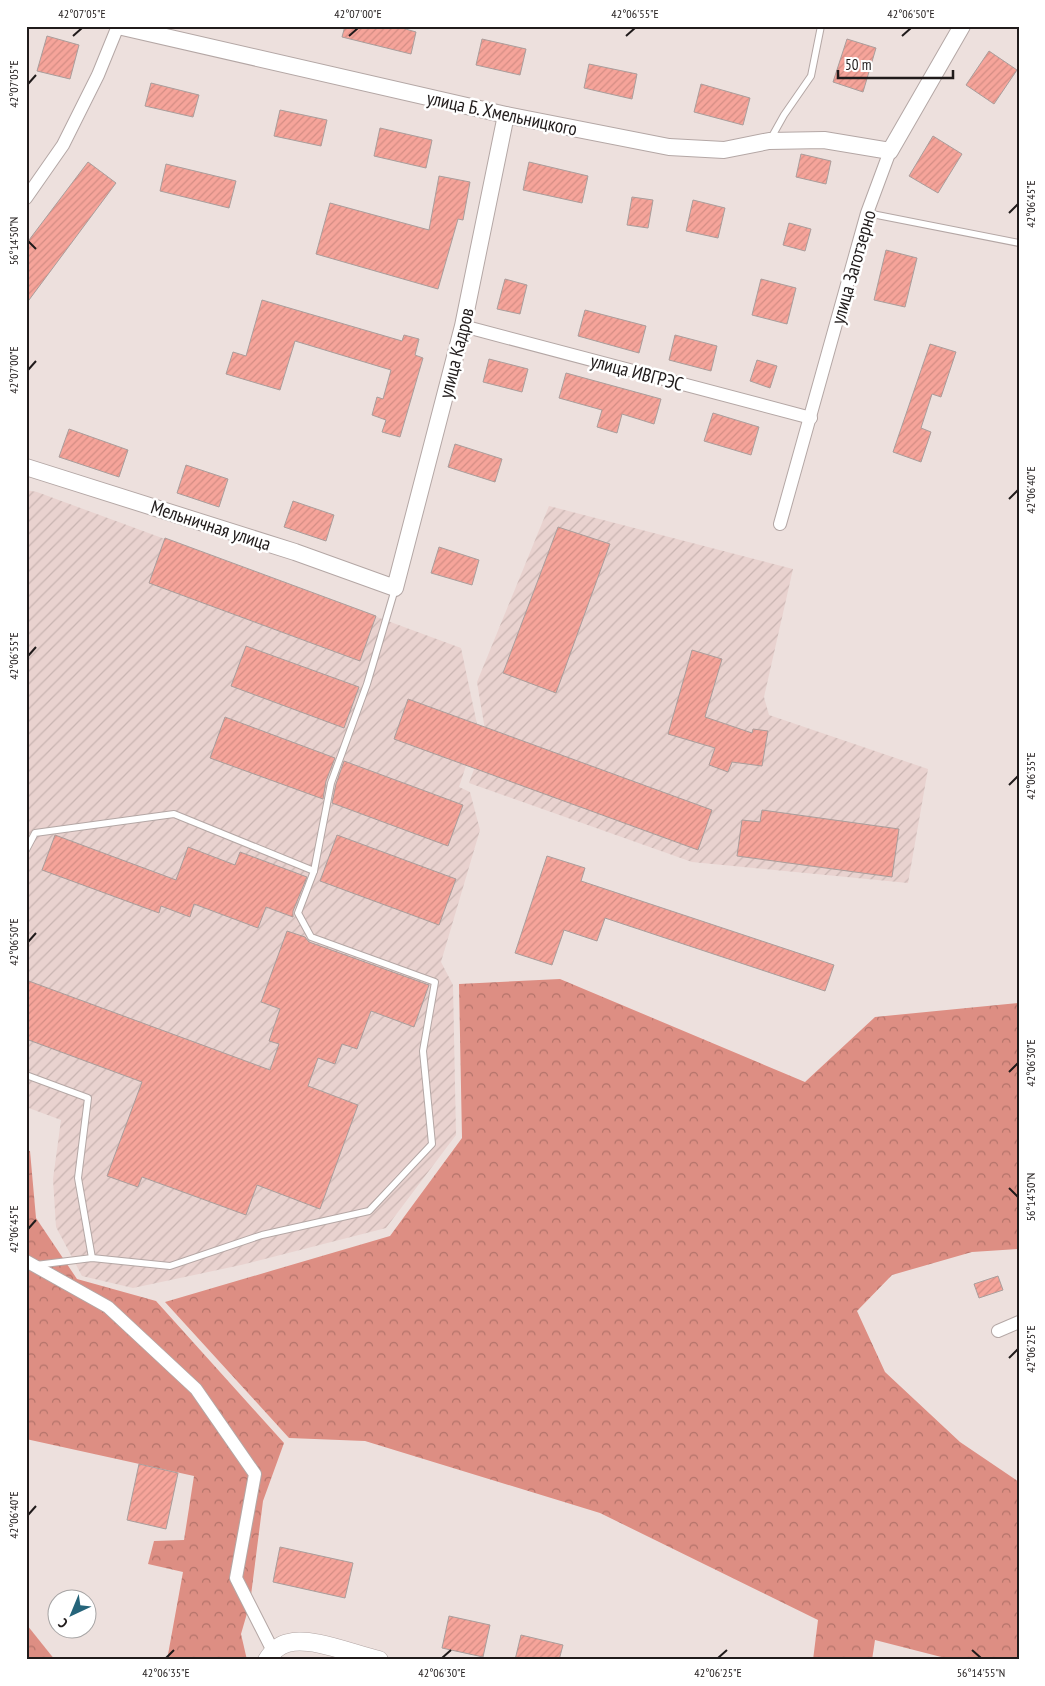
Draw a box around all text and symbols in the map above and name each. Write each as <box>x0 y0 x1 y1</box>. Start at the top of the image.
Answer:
text: 42°07'05"E <box>58 6 106 21</box>
text: 42°07'00"E <box>334 6 382 21</box>
text: 42°06'55"E <box>611 6 659 21</box>
text: 42°06'50"E <box>887 6 935 21</box>
scale bar <box>838 48 952 80</box>
text: 50 m <box>845 55 871 74</box>
text: 42°07'05"E <box>6 60 21 108</box>
street label: улица Б. Хмельницкого <box>425 85 579 141</box>
text: 42°06'45"E <box>1023 180 1038 228</box>
street label: улица Заготзерно <box>825 207 881 327</box>
text: 56°14'50"N <box>6 217 21 265</box>
street label: улица Кадров <box>433 305 479 401</box>
text: 42°07'00"E <box>6 346 21 394</box>
street label: улица ИВГРЭС <box>588 348 686 396</box>
text: 42°06'40"E <box>1023 466 1038 514</box>
street label: Мельничная улица <box>148 494 274 556</box>
text: 42°06'55"E <box>6 632 21 680</box>
text: 42°06'35"E <box>1023 752 1038 800</box>
text: 42°06'50"E <box>6 918 21 966</box>
text: 42°06'30"E <box>1023 1039 1038 1087</box>
text: 56°14'50"N <box>1023 1173 1038 1221</box>
text: 42°06'45"E <box>6 1205 21 1253</box>
text: 42°06'25"E <box>1023 1325 1038 1373</box>
text: 42°06'40"E <box>6 1491 21 1539</box>
north arrow <box>48 1588 98 1638</box>
text: С <box>54 1614 72 1632</box>
text: 42°06'35"E <box>142 1665 190 1680</box>
text: 42°06'30"E <box>418 1665 466 1680</box>
text: 42°06'25"E <box>694 1665 742 1680</box>
text: 56°14'55"N <box>957 1665 1005 1680</box>

